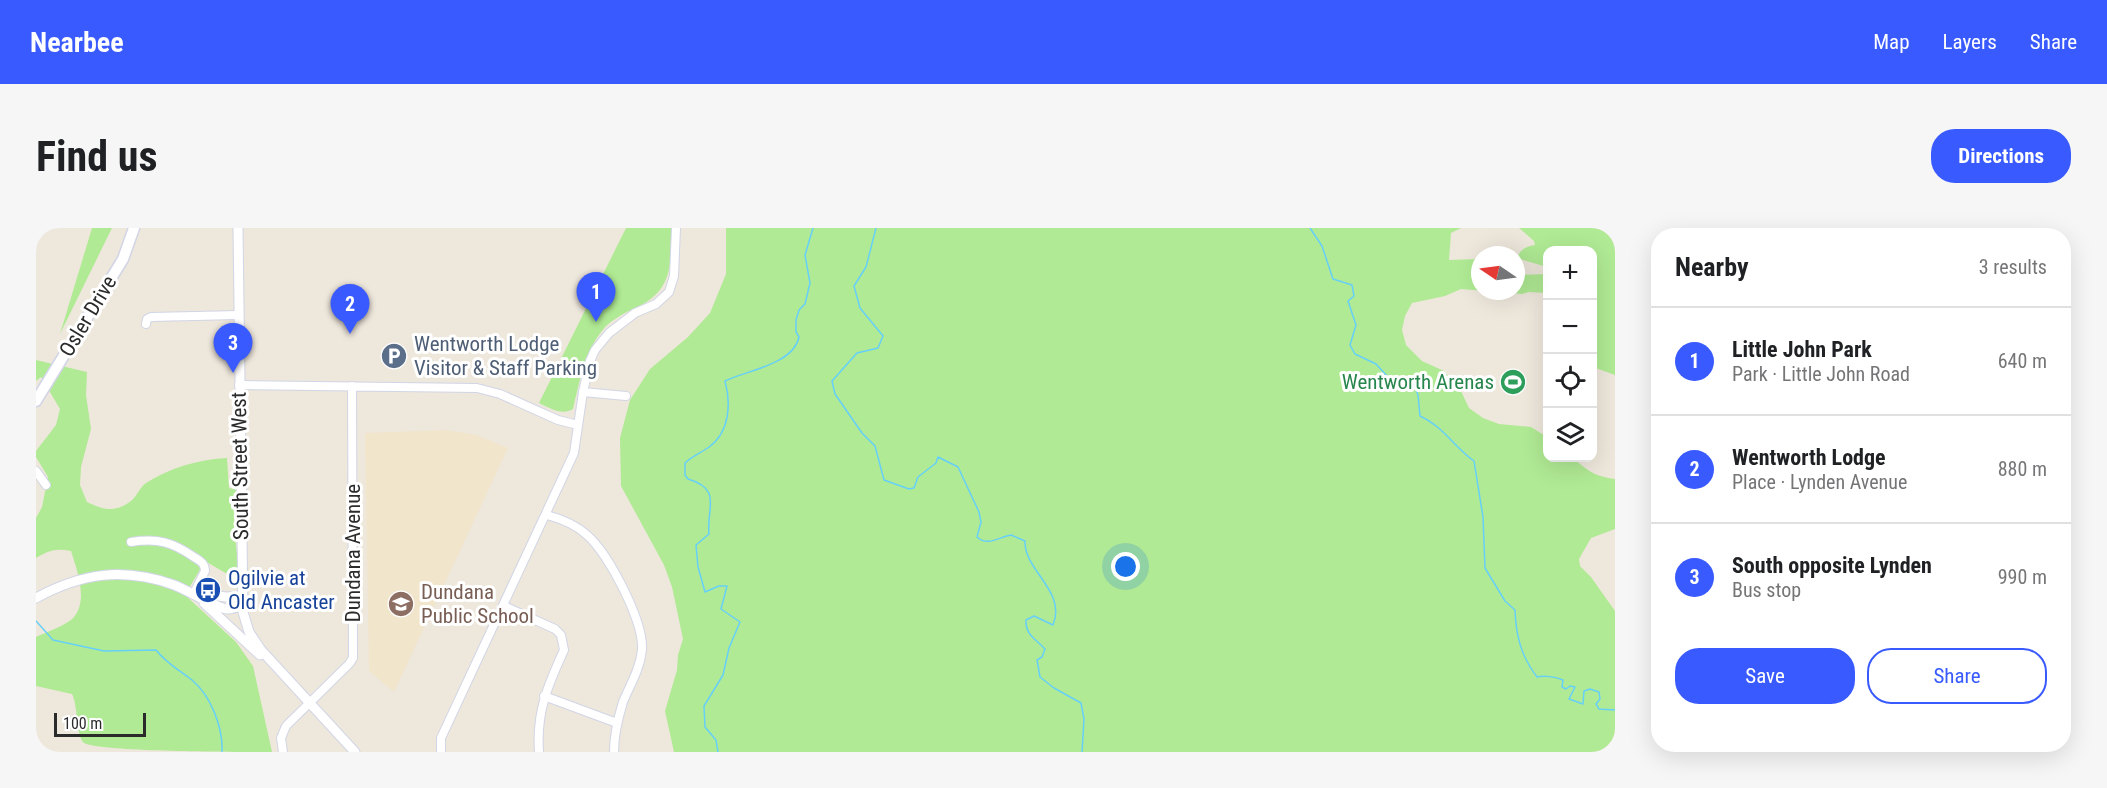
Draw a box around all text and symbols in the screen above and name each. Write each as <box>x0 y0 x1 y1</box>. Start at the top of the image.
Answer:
text: Nearbee <box>30 26 124 59</box>
text: Map <box>1873 30 1910 54</box>
text: Layers <box>1943 30 1997 54</box>
text: Share <box>2030 30 2077 54</box>
button: Directions <box>1931 129 2071 183</box>
text: Find us <box>36 132 157 181</box>
north arrow <box>1471 246 1525 300</box>
map controls <box>1543 246 1597 462</box>
button: + <box>1543 246 1597 300</box>
text: Nearby <box>1675 252 1749 282</box>
text: 3 results <box>1979 255 2047 279</box>
street label: Osler Drive <box>55 271 122 361</box>
pin: 1 <box>576 272 616 322</box>
pin: 2 <box>330 285 370 334</box>
button: − <box>1543 300 1597 354</box>
pin: 3 <box>214 324 252 373</box>
place label: Wentworth Lodge Visitor & Staff Parking <box>414 332 597 380</box>
text: Little John Park <box>1732 337 1872 362</box>
parking icon: Wentworth Lodge Visitor & Staff Parking <box>379 341 409 371</box>
text: 1 <box>1689 349 1700 373</box>
text: 640 m <box>1998 349 2047 373</box>
button: locate <box>1543 354 1597 408</box>
text: Park · Little John Road <box>1732 362 1910 386</box>
sports icon: Wentworth Arenas <box>1498 367 1528 397</box>
place label: Wentworth Arenas <box>1342 370 1494 394</box>
street label: South Street West <box>227 392 253 540</box>
button: layers <box>1543 408 1597 462</box>
text: Wentworth Lodge <box>1732 445 1886 470</box>
text: 2 <box>1689 457 1700 481</box>
text: 880 m <box>1998 457 2047 481</box>
text: Place · Lynden Avenue <box>1732 470 1907 494</box>
street label: Dundana Avenue <box>341 484 365 622</box>
your location <box>1111 552 1140 581</box>
text: South opposite Lynden <box>1732 553 1932 578</box>
text: 3 <box>1689 565 1700 589</box>
text: 990 m <box>1998 565 2047 589</box>
place label: Ogilvie at Old Ancaster <box>228 566 335 614</box>
bus stop icon: Ogilvie at Old Ancaster <box>193 575 223 605</box>
text: Bus stop <box>1732 578 1801 602</box>
place label: Dundana Public School <box>421 580 534 628</box>
school or university icon: Dundana Public School <box>386 589 416 619</box>
button: Save <box>1675 648 1855 704</box>
button: Share <box>1867 648 2047 704</box>
scale bar <box>54 710 146 738</box>
text: 100 m <box>63 714 102 733</box>

